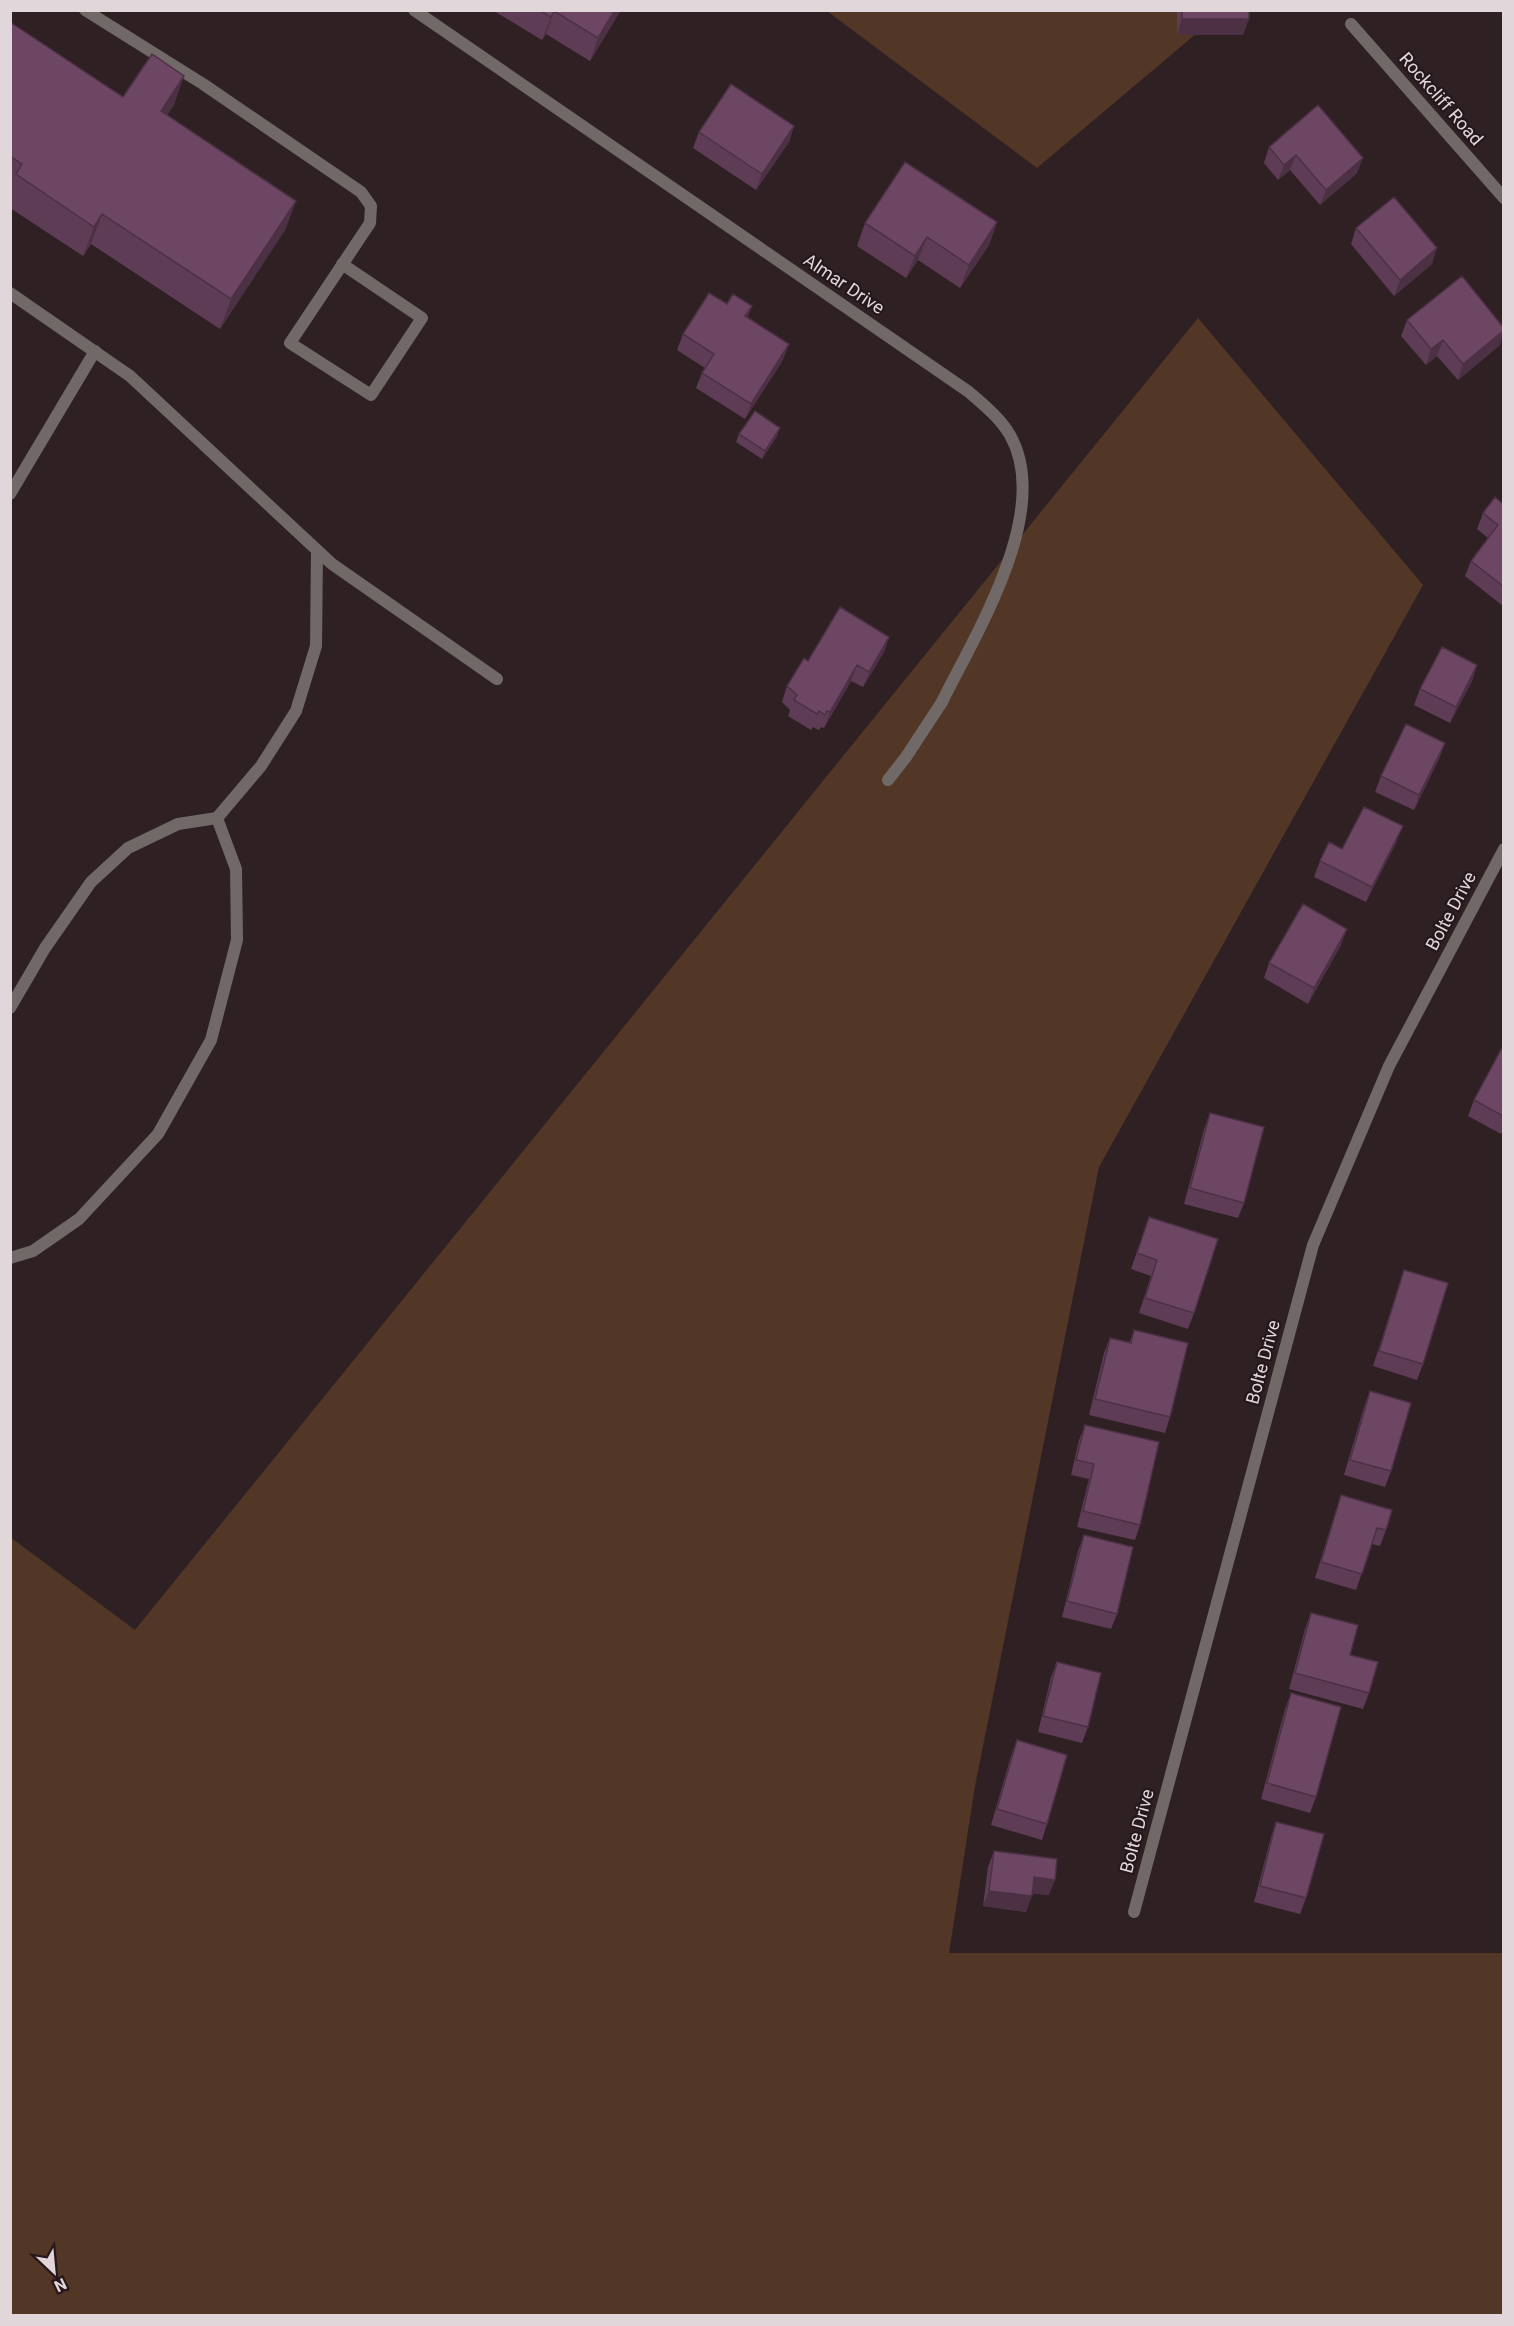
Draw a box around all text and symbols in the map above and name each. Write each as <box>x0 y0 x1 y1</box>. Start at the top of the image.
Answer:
street label: Rockcliff Road <box>1395 48 1487 149</box>
street label: Almar Drive <box>800 249 889 318</box>
street label: Bolte Drive <box>1421 868 1480 954</box>
street label: Bolte Drive <box>1241 1318 1284 1406</box>
street label: Bolte Drive <box>1115 1787 1158 1875</box>
north arrow <box>24 2242 84 2302</box>
text: N <box>51 2274 70 2296</box>

